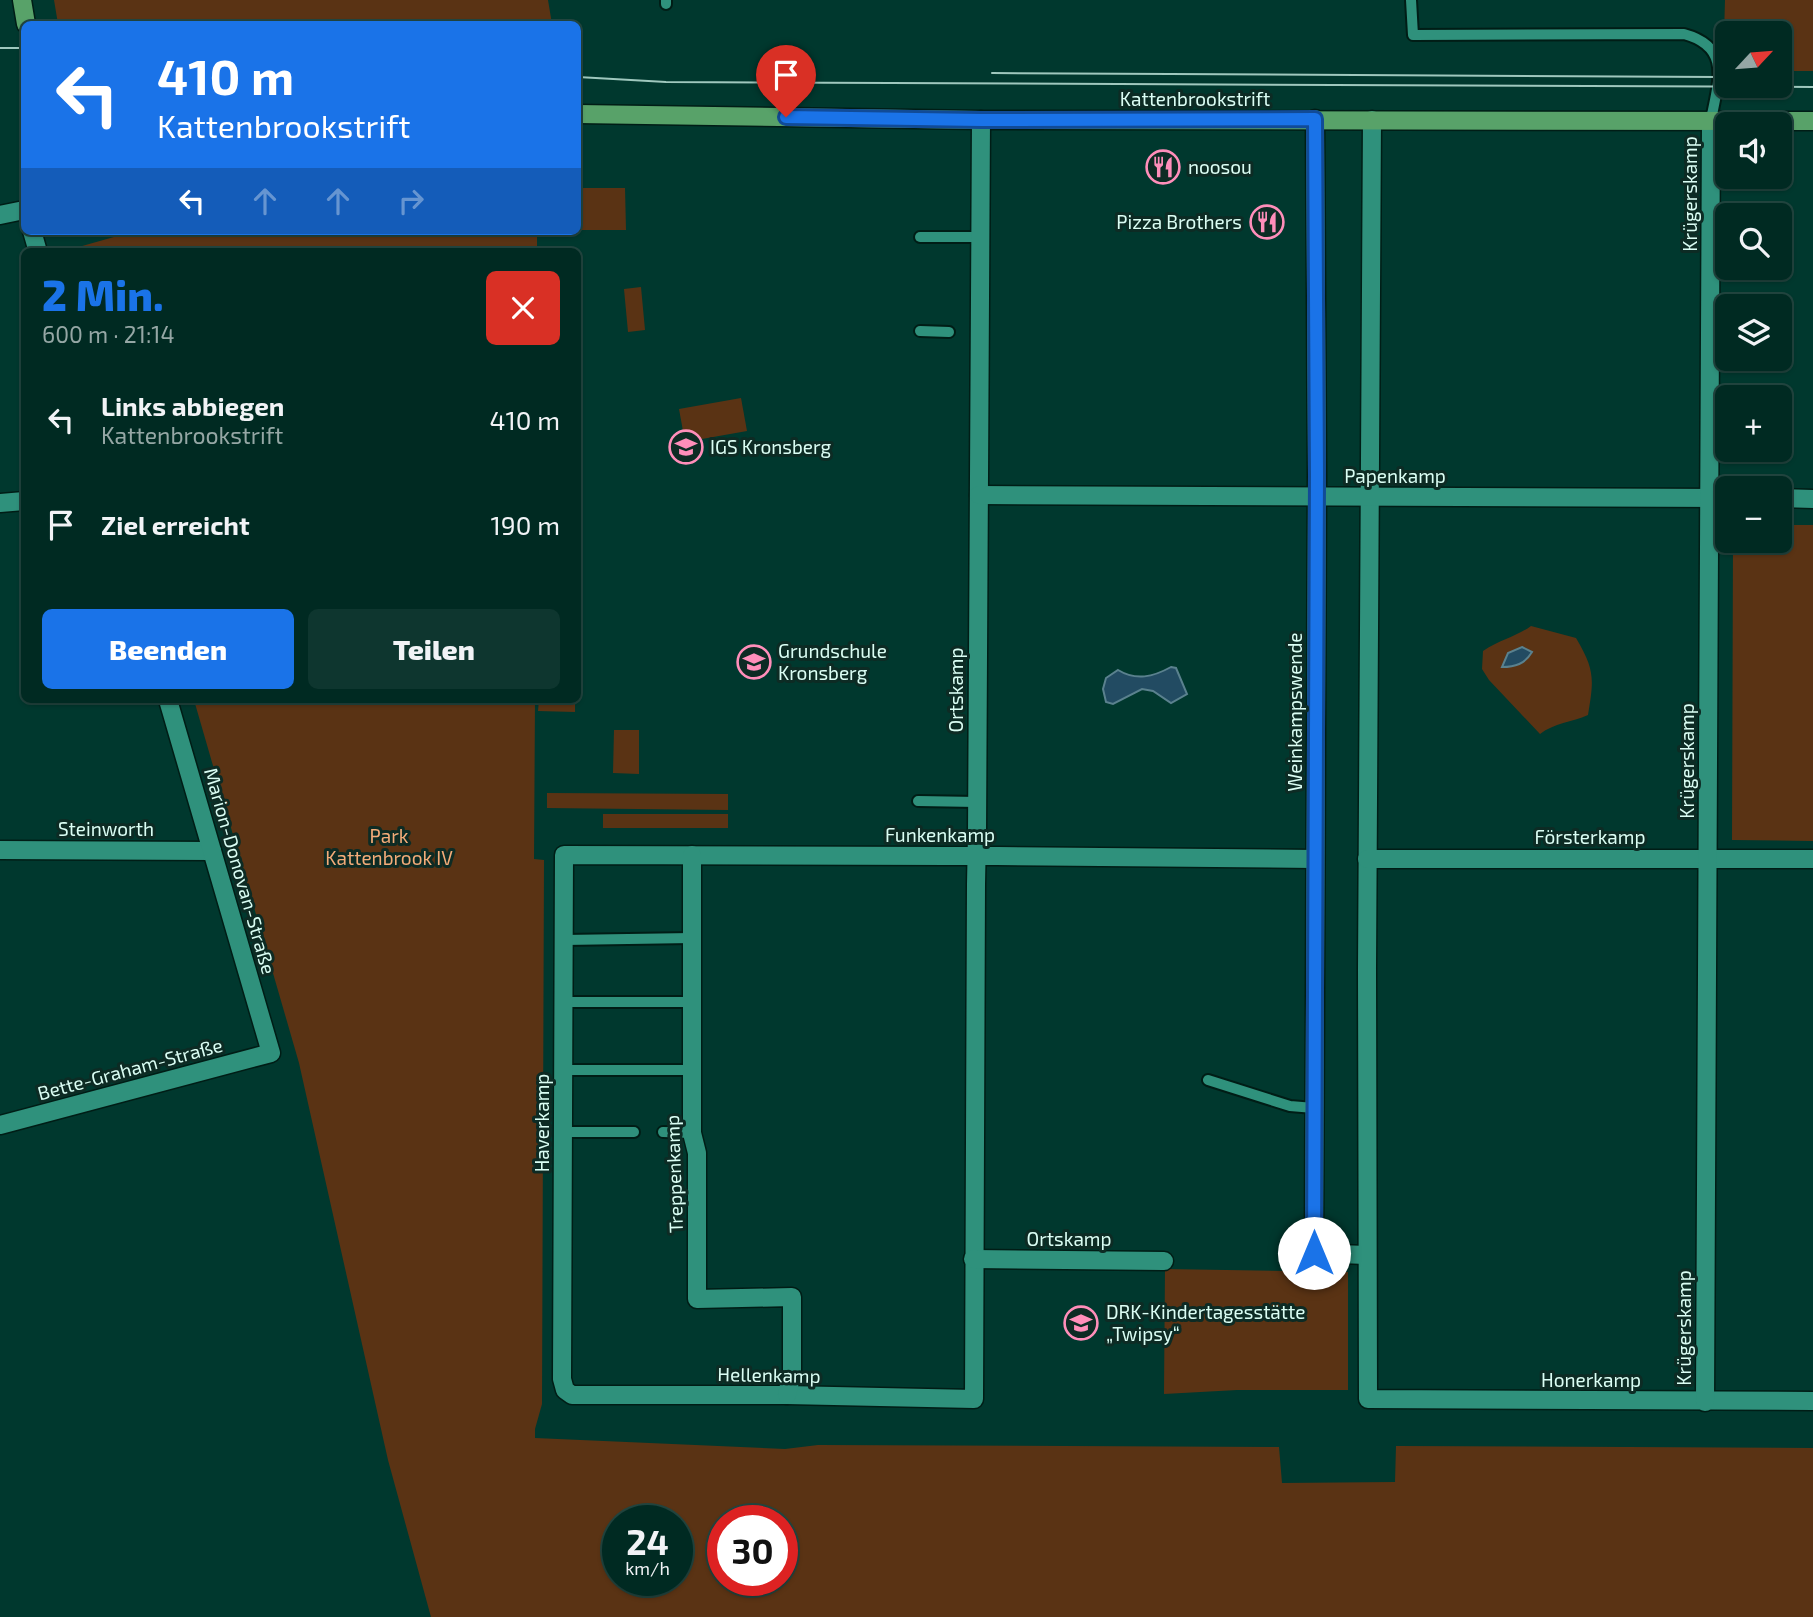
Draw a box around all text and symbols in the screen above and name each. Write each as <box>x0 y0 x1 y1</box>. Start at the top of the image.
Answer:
north arrow <box>1715 21 1792 98</box>
map controls <box>1715 21 1792 553</box>
pin <box>756 45 816 117</box>
text: 410 m <box>157 46 294 105</box>
icon: left <box>42 49 133 140</box>
icon: arrive <box>767 56 805 94</box>
street label: Kattenbrookstrift <box>1120 87 1270 110</box>
text: Kattenbrookstrift <box>157 106 411 144</box>
button: sound <box>1715 112 1792 189</box>
street label: Krügerskamp <box>1678 136 1701 252</box>
restaurant icon: noosou <box>1144 148 1182 186</box>
place label: noosou <box>1188 155 1252 178</box>
icon: left <box>173 182 211 220</box>
icon: ahead <box>246 182 284 220</box>
icon: ahead <box>319 182 357 220</box>
icon: right <box>392 182 430 220</box>
restaurant icon: Pizza Brothers <box>1248 203 1286 241</box>
button: search <box>1715 203 1792 280</box>
place label: Pizza Brothers <box>1116 210 1242 233</box>
text: 2 Min. <box>42 269 164 319</box>
button: close <box>486 271 560 345</box>
button: layers <box>1715 294 1792 371</box>
text: 600 m · 21:14 <box>42 320 175 348</box>
button: + <box>1715 385 1792 462</box>
text: Links abbiegen <box>101 390 285 421</box>
icon: left <box>42 401 80 439</box>
text: 410 m <box>489 404 560 435</box>
text: Kattenbrookstrift <box>101 421 283 449</box>
school or university icon: IGS Kronsberg <box>667 428 705 466</box>
place label: IGS Kronsberg <box>710 435 831 458</box>
street label: Papenkamp <box>1344 464 1446 487</box>
button: − <box>1715 476 1792 553</box>
icon: arrive <box>42 506 80 544</box>
text: Ziel erreicht <box>101 509 250 540</box>
text: 190 m <box>491 509 560 540</box>
button: Beenden <box>42 609 294 689</box>
button: Teilen <box>308 609 560 689</box>
street label: Weinkampswende <box>1283 633 1306 791</box>
place label: Grundschule Kronsberg <box>778 639 887 684</box>
school or university icon: Grundschule Kronsberg <box>735 643 773 681</box>
street label: Ortskamp <box>944 648 967 732</box>
street label: Krügerskamp <box>1675 703 1698 819</box>
street label: Marion-Donovan-Straße <box>200 765 281 977</box>
street label: Steinworth <box>58 817 154 840</box>
street label: Funkenkamp <box>885 823 995 846</box>
park label: Park Kattenbrook IV <box>325 824 453 869</box>
street label: Försterkamp <box>1535 825 1645 848</box>
street label: Bette-Graham-Straße <box>35 1033 225 1104</box>
street label: Haverkamp <box>530 1074 553 1172</box>
street label: Treppenkamp <box>660 1115 687 1233</box>
position arrow <box>1277 1216 1351 1290</box>
street label: Ortskamp <box>1027 1227 1111 1250</box>
street label: Krügerskamp <box>1672 1270 1695 1386</box>
place label: DRK-Kindertagesstätte „Twipsy“ <box>1106 1300 1305 1345</box>
school or university icon: DRK-Kindertagesstätte „Twipsy“ <box>1062 1304 1100 1342</box>
street label: Hellenkamp <box>717 1362 821 1387</box>
street label: Honerkamp <box>1541 1368 1641 1391</box>
speed limit sign: 30 <box>707 1505 798 1596</box>
text: 24 <box>626 1520 669 1562</box>
text: km/h <box>625 1557 670 1579</box>

